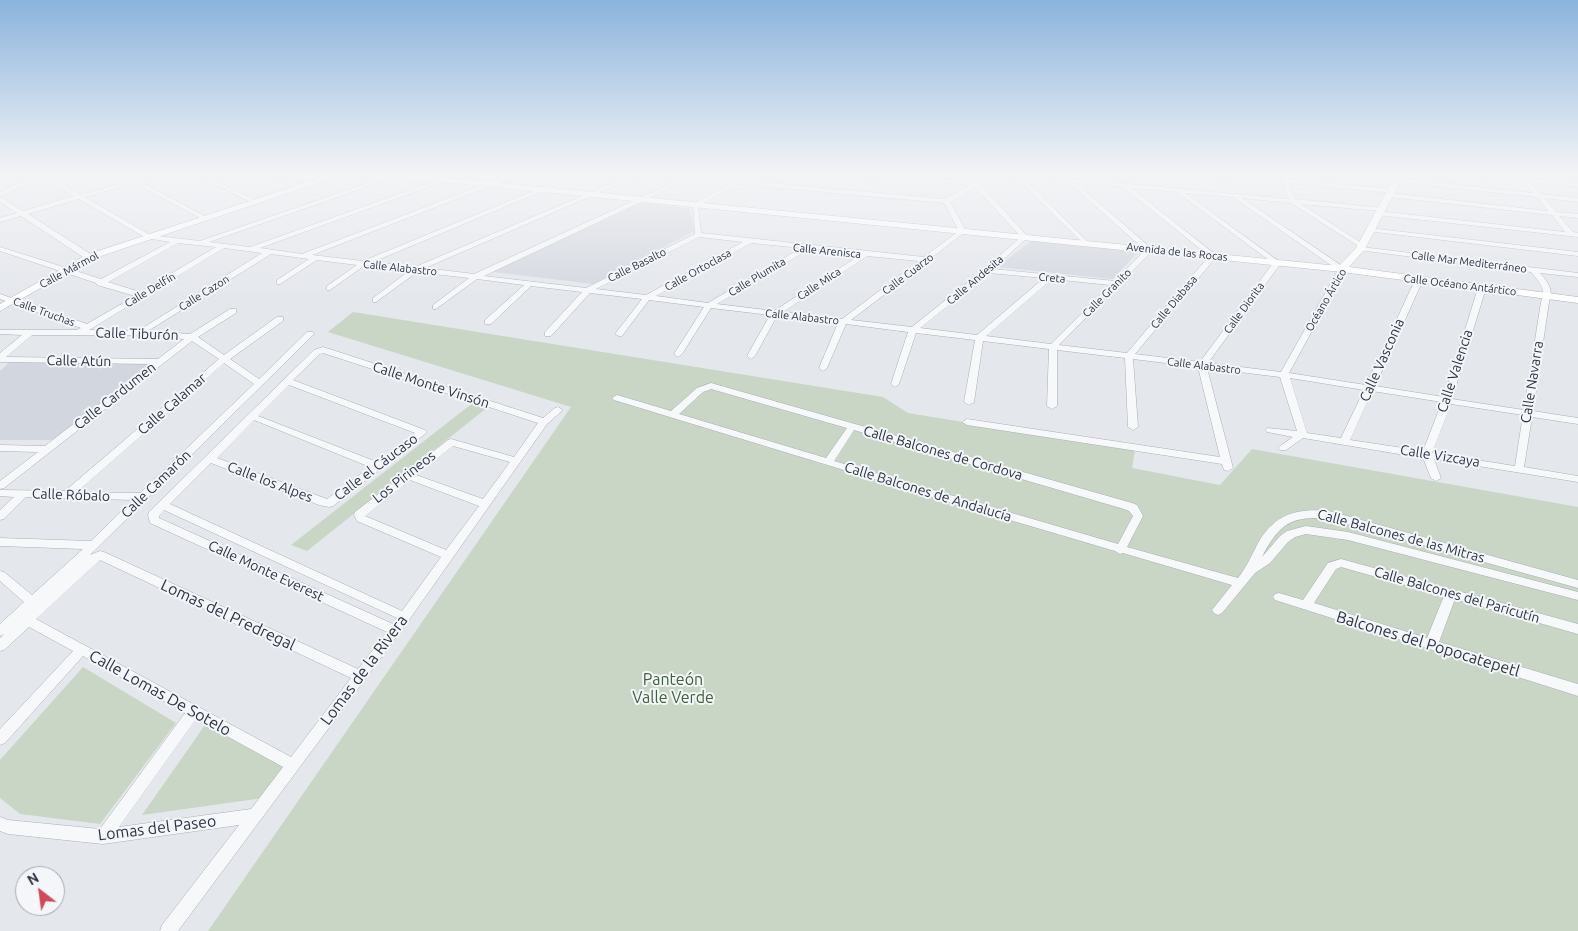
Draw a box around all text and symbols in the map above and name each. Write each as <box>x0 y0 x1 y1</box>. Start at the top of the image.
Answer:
street label: Avenida de las Rocas <box>1126 240 1228 264</box>
street label: Calle Arenisca <box>792 241 862 261</box>
street label: Calle Basalto <box>606 245 668 285</box>
street label: Calle Ortoclasa <box>662 246 734 294</box>
street label: Calle Mar Mediterráneo <box>1410 248 1528 276</box>
street label: Calle Mármol <box>37 249 101 291</box>
street label: Calle Cuarzo <box>880 250 936 298</box>
street label: Calle Andesita <box>944 252 1006 308</box>
street label: Calle Plumita <box>726 255 788 299</box>
street label: Calle Alabastro <box>362 258 438 278</box>
street label: Calle Mica <box>795 265 843 303</box>
street label: Calle Granito <box>1080 266 1134 320</box>
street label: Océano Ártico <box>1303 266 1349 334</box>
street label: Calle Delfín <box>122 270 178 310</box>
street label: Creta <box>1038 270 1066 286</box>
street label: Calle Cazon <box>176 272 232 314</box>
street label: Calle Océano Antártico <box>1403 272 1517 298</box>
street label: Calle Diabasa <box>1148 273 1200 331</box>
street label: Calle Diorita <box>1221 280 1267 336</box>
street label: Calle Truchas <box>11 295 77 329</box>
street label: Calle Alabastro <box>764 307 840 327</box>
street label: Calle Vasconia <box>1356 316 1408 404</box>
street label: Calle Tiburón <box>95 324 179 344</box>
street label: Calle Valencia <box>1434 327 1476 415</box>
street label: Calle Navarra <box>1517 340 1547 424</box>
street label: Calle Atún <box>47 352 111 370</box>
street label: Calle Alabastro <box>1166 355 1242 377</box>
street label: Calle Monte Vinsón <box>370 358 492 412</box>
street label: Calle Cardumen <box>71 359 159 433</box>
street label: Calle Calamar <box>134 370 210 438</box>
street label: Calle Balcones de Cordova <box>861 422 1025 484</box>
street label: Calle el Cáucaso <box>331 430 421 504</box>
street label: Calle Vizcaya <box>1399 441 1481 471</box>
street label: Calle Camarón <box>118 446 194 522</box>
street label: Los Pirineos <box>369 447 439 507</box>
street label: Calle los Alpes <box>225 458 315 506</box>
street label: Calle Balcones de Andalucía <box>842 459 1014 525</box>
street label: Calle Róbalo <box>32 485 110 505</box>
street label: Calle Balcones de las Mitras <box>1316 506 1486 566</box>
street label: Calle Monte Everest <box>206 537 326 605</box>
street label: Calle Balcones del Paricutín <box>1372 563 1542 627</box>
street label: Lomas del Predregal <box>158 575 298 655</box>
street label: Balcones del Popocatepetl <box>1334 607 1522 681</box>
street label: Lomas de la Rivera <box>316 611 412 729</box>
street label: Calle Lomas De Sotelo <box>86 646 234 740</box>
park label: Panteón Valle Verde <box>632 670 714 708</box>
street label: Lomas del Paseo <box>97 811 217 845</box>
north arrow <box>15 866 65 916</box>
text: N <box>24 869 42 888</box>

